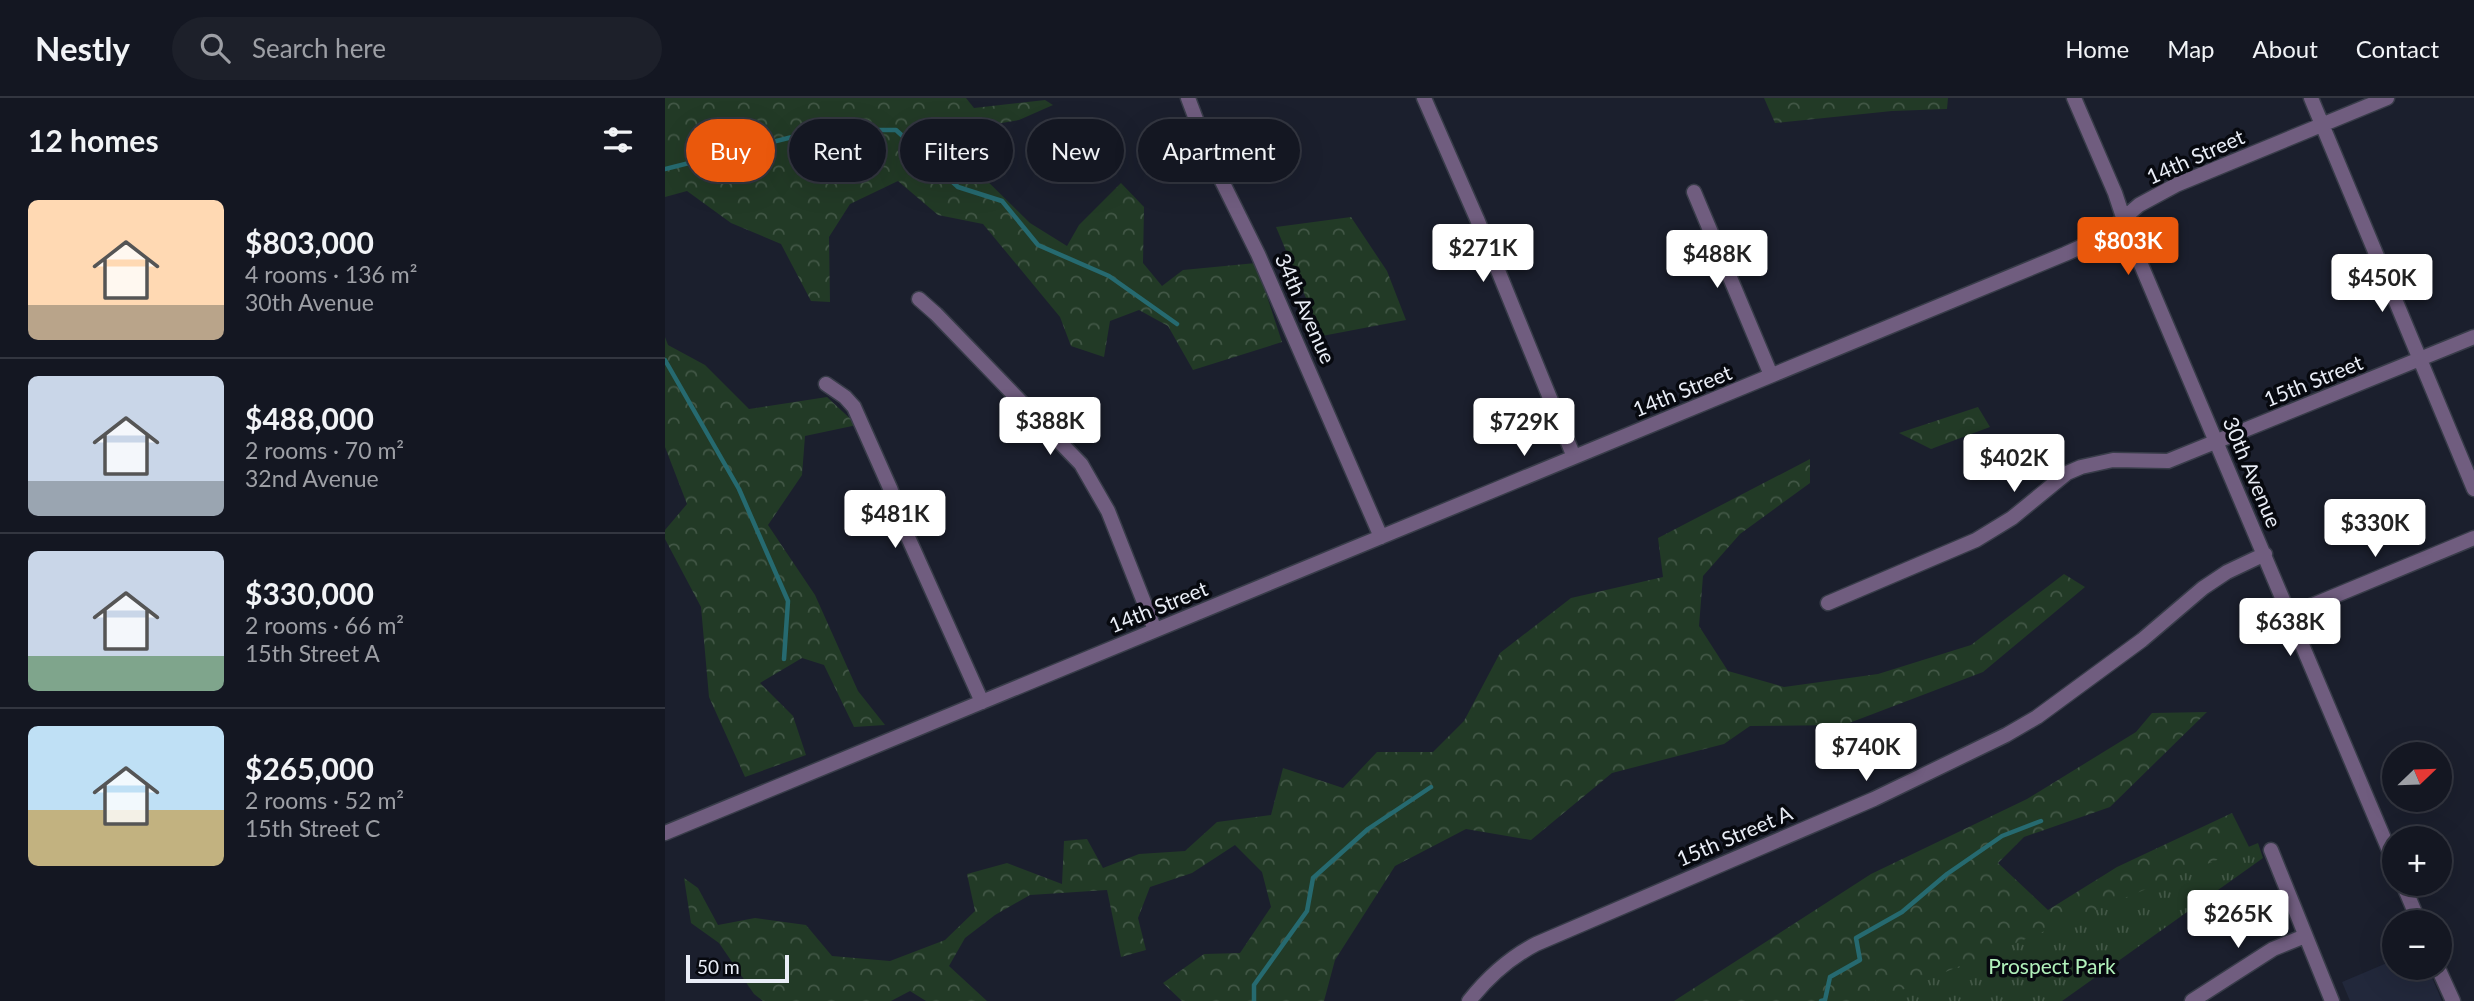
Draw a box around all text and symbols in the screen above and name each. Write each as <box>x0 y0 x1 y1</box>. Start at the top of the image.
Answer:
search box <box>172 17 662 80</box>
text: Nestly <box>35 28 130 68</box>
icon: search <box>196 29 234 67</box>
text: Search here <box>252 32 386 64</box>
text: Home <box>2065 34 2129 63</box>
text: Map <box>2167 34 2215 63</box>
text: About <box>2253 34 2318 63</box>
text: Contact <box>2356 34 2439 63</box>
chip: Buy <box>686 119 775 182</box>
chip: Rent <box>789 119 886 182</box>
chip: Filters <box>900 119 1013 182</box>
chip: New <box>1027 119 1124 182</box>
chip: Apartment <box>1138 119 1300 182</box>
icon: filters <box>599 121 637 159</box>
text: 12 homes <box>28 122 159 158</box>
street label: 14th Street <box>2142 123 2248 189</box>
pin: $803K <box>2079 218 2177 277</box>
text: $803,000 <box>245 224 374 260</box>
pin: $271K <box>1434 225 1532 284</box>
text: $803K <box>2093 226 2163 254</box>
icon: home <box>84 228 168 312</box>
pin: $488K <box>1668 230 1766 290</box>
text: $271K <box>1448 233 1518 261</box>
text: $488K <box>1682 239 1752 267</box>
street label: 34th Avenue <box>1271 249 1341 367</box>
pin: $450K <box>2333 254 2431 314</box>
text: 4 rooms · 136 m² <box>245 260 417 288</box>
text: $450K <box>2347 263 2417 291</box>
text: 30th Avenue <box>245 288 374 316</box>
street label: 15th Street <box>2260 349 2366 411</box>
street label: 14th Street <box>1629 359 1735 421</box>
pin: $388K <box>1001 398 1099 457</box>
pin: $729K <box>1475 398 1573 458</box>
text: $488,000 <box>245 400 374 436</box>
icon: home <box>84 404 168 488</box>
text: $388K <box>1015 406 1085 434</box>
text: $729K <box>1489 407 1559 435</box>
street label: 30th Avenue <box>2218 413 2288 531</box>
pin: $402K <box>1965 434 2063 494</box>
text: 2 rooms · 70 m² <box>245 436 404 464</box>
text: $402K <box>1979 443 2049 471</box>
text: 32nd Avenue <box>245 464 379 492</box>
pin: $481K <box>846 490 944 550</box>
text: $481K <box>860 499 930 527</box>
pin: $330K <box>2326 500 2424 559</box>
text: $330K <box>2340 508 2410 536</box>
text: $330,000 <box>245 575 374 611</box>
street label: 14th Street <box>1105 575 1211 637</box>
icon: home <box>84 579 168 663</box>
pin: $638K <box>2241 598 2339 658</box>
text: $638K <box>2255 607 2325 635</box>
text: 2 rooms · 66 m² <box>245 611 404 639</box>
text: 15th Street A <box>245 639 380 667</box>
pin: $740K <box>1817 724 1915 783</box>
text: $740K <box>1831 732 1901 760</box>
north arrow <box>2382 742 2452 812</box>
map controls <box>2382 742 2452 980</box>
text: $265,000 <box>245 750 374 786</box>
icon: home <box>84 754 168 838</box>
text: 2 rooms · 52 m² <box>245 786 404 814</box>
street label: 15th Street A <box>1672 799 1796 871</box>
text: 15th Street C <box>245 814 380 842</box>
button: + <box>2382 826 2452 896</box>
pin: $265K <box>2189 890 2287 950</box>
text: $265K <box>2203 899 2273 927</box>
button: − <box>2382 910 2452 980</box>
scale bar <box>686 952 789 984</box>
park label: Prospect Park <box>1988 953 2116 978</box>
text: 50 m <box>697 955 740 978</box>

